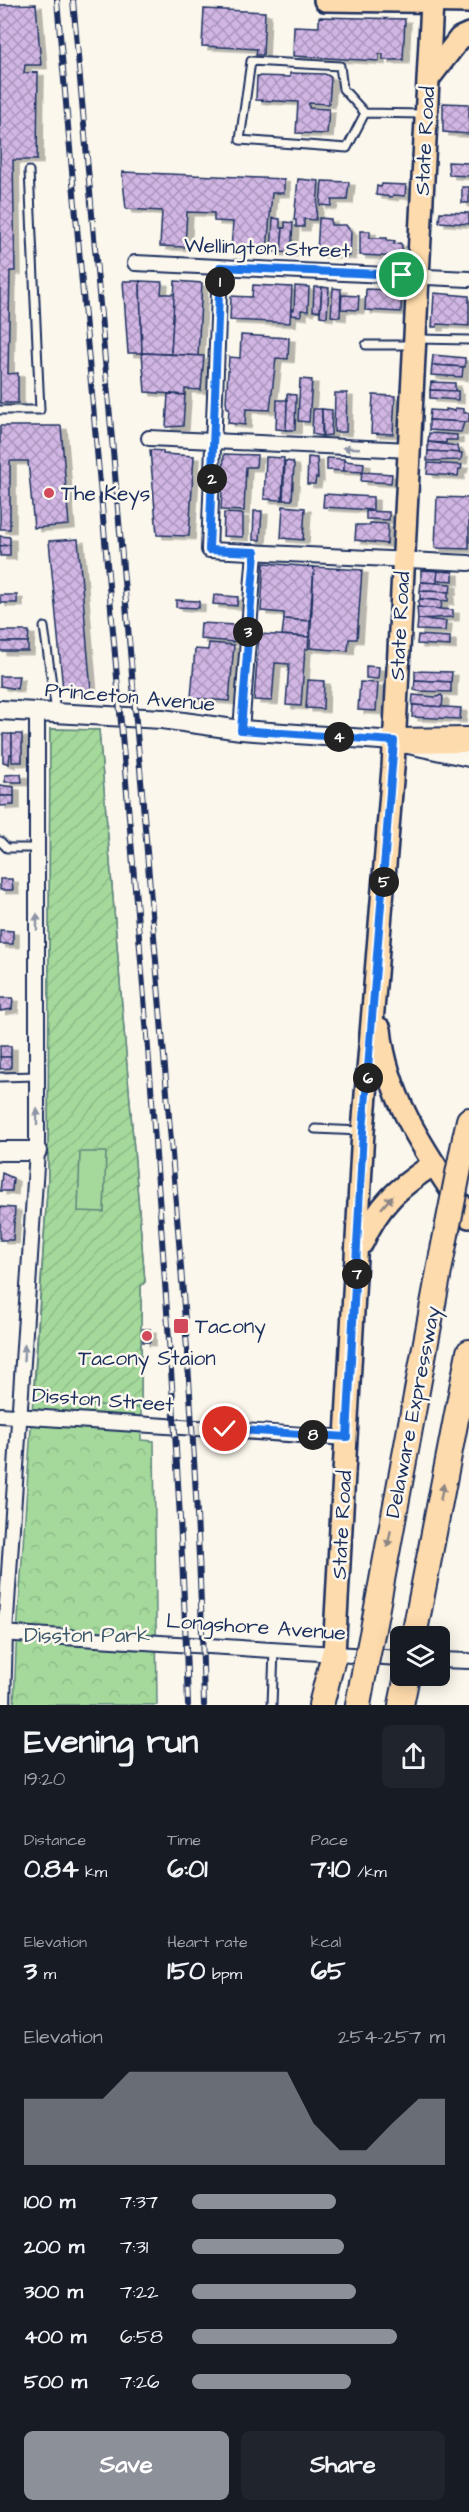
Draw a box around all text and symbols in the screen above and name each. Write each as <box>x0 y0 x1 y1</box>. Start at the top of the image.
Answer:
street label: State Road <box>408 86 442 196</box>
street label: Wellington Street <box>183 231 351 267</box>
pin <box>376 249 427 300</box>
icon: arrive <box>385 258 418 291</box>
pin: 1 <box>205 267 235 297</box>
text: 1 <box>219 271 221 293</box>
one-way arrow <box>342 443 361 452</box>
pin: 2 <box>197 464 227 494</box>
text: 2 <box>207 468 217 490</box>
place label: The Keys <box>61 479 150 510</box>
marker: The Keys <box>42 486 56 500</box>
street label: State Road <box>383 571 417 681</box>
pin: 3 <box>233 617 263 647</box>
text: 3 <box>244 621 252 643</box>
street label: Princeton Avenue <box>44 675 216 719</box>
pin: 4 <box>324 722 354 752</box>
text: 4 <box>334 726 344 748</box>
pin: 5 <box>369 867 399 897</box>
text: 5 <box>378 871 390 893</box>
one-way arrow <box>32 912 42 931</box>
pin: 6 <box>353 1063 383 1093</box>
text: 6 <box>363 1067 373 1089</box>
one-way arrow <box>32 1107 42 1126</box>
one-way arrow <box>380 1195 393 1210</box>
pin: 7 <box>342 1259 372 1289</box>
text: 7 <box>352 1263 362 1285</box>
street label: Delaware Expressway <box>378 1303 450 1521</box>
place label: Tacony <box>195 1312 266 1343</box>
marker: Tacony <box>172 1317 190 1335</box>
marker: Tacony Staion <box>140 1329 154 1343</box>
one-way arrow <box>19 1344 29 1363</box>
place label: Tacony Staion <box>78 1344 216 1375</box>
street label: Disston Street <box>31 1381 175 1419</box>
pin <box>199 1403 250 1454</box>
icon: check <box>208 1412 241 1445</box>
pin: 8 <box>298 1420 328 1450</box>
text: 8 <box>308 1424 318 1446</box>
street label: State Road <box>325 1470 359 1580</box>
one-way arrow <box>438 1482 447 1501</box>
one-way arrow <box>384 1530 393 1549</box>
street label: Longshore Avenue <box>165 1606 347 1650</box>
park label: Disston Park <box>24 1621 150 1650</box>
map controls <box>390 1626 450 1686</box>
button: layers <box>390 1626 450 1686</box>
text: Evening run <box>24 1719 198 1765</box>
button: share <box>382 1725 445 1788</box>
text: 19:20 <box>24 1765 65 1793</box>
text: Distance <box>24 1829 86 1851</box>
text: Time <box>167 1829 201 1851</box>
text: Pace <box>311 1829 348 1851</box>
text: 0.84 <box>24 1851 79 1887</box>
text: 6:01 <box>167 1851 208 1887</box>
text: 7:10 <box>311 1851 351 1887</box>
text: km <box>79 1861 107 1883</box>
text: /km <box>351 1861 387 1883</box>
text: Elevation <box>24 1931 87 1953</box>
text: Heart rate <box>167 1931 248 1953</box>
text: kcal <box>311 1931 341 1953</box>
text: 3 <box>24 1953 37 1989</box>
text: 150 <box>167 1953 205 1989</box>
text: 65 <box>311 1953 345 1989</box>
text: m <box>37 1963 56 1985</box>
text: bpm <box>205 1963 242 1985</box>
text: Elevation <box>24 2023 103 2051</box>
text: 254–257 m <box>338 2023 445 2051</box>
text: 100 m <box>24 2188 75 2216</box>
text: 7:37 <box>120 2188 158 2216</box>
text: 200 m <box>24 2233 84 2261</box>
text: 7:31 <box>120 2233 148 2261</box>
text: 300 m <box>24 2278 83 2306</box>
text: 7:22 <box>120 2278 159 2306</box>
text: 400 m <box>24 2323 86 2351</box>
text: 6:58 <box>120 2323 163 2351</box>
text: 500 m <box>24 2368 87 2396</box>
text: 7:26 <box>120 2368 160 2396</box>
button: Save <box>24 2431 229 2500</box>
button: Share <box>241 2431 445 2500</box>

